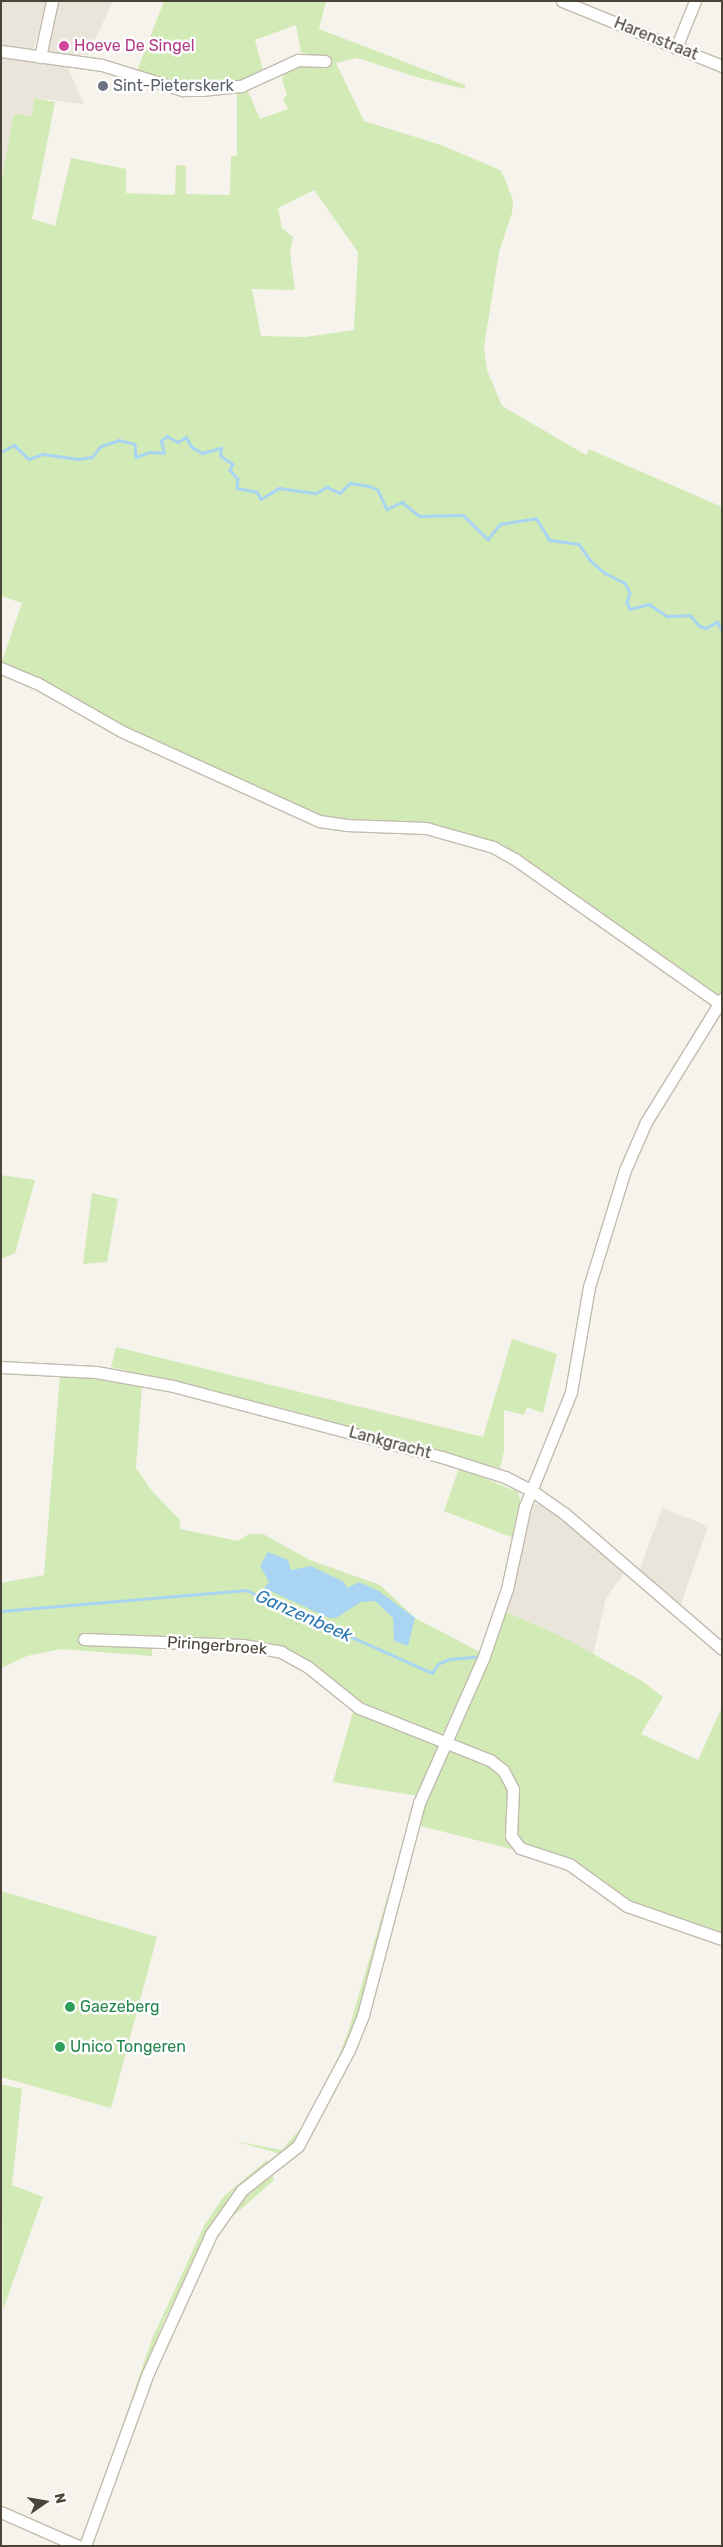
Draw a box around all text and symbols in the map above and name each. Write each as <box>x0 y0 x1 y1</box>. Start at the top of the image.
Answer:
street label: Harenstraat <box>611 13 701 65</box>
place label: Hoeve De Singel <box>74 36 195 56</box>
marker: Hoeve De Singel <box>58 40 70 52</box>
place label: Sint-Pieterskerk <box>113 76 234 96</box>
marker: Sint-Pieterskerk <box>97 80 109 92</box>
street label: Lankgracht <box>347 1423 433 1463</box>
water label: Ganzenbeek <box>252 1585 356 1647</box>
street label: Piringerbroek <box>166 1633 268 1659</box>
place label: Gaezeberg <box>80 1997 160 2017</box>
marker: Gaezeberg <box>64 2001 76 2013</box>
place label: Unico Tongeren <box>70 2037 186 2057</box>
marker: Unico Tongeren <box>54 2041 66 2053</box>
north arrow <box>20 2477 70 2527</box>
text: N <box>51 2492 70 2505</box>

